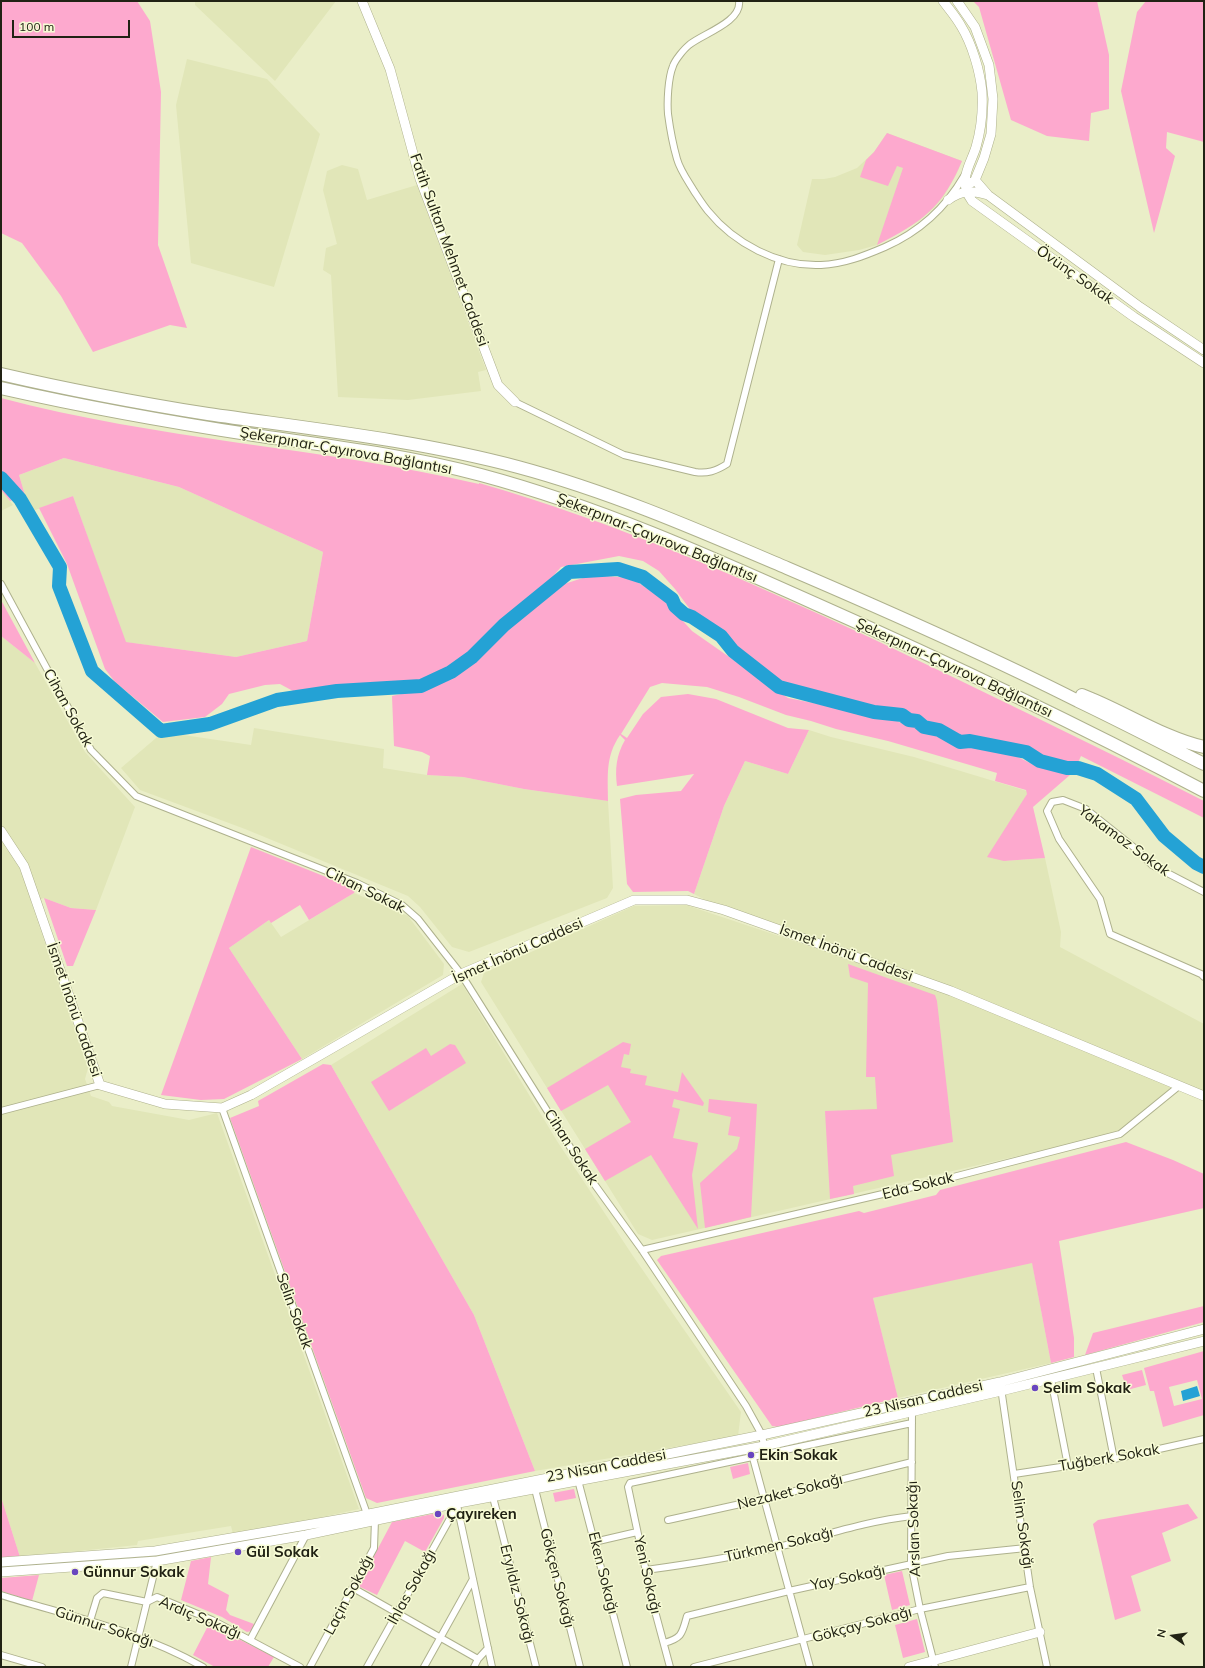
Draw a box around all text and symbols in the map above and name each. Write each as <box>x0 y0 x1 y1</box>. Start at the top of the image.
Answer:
scale bar <box>14 12 132 38</box>
text: 100 m <box>19 19 54 34</box>
street label: Fatih Sultan Mehmet Caddesi <box>406 151 492 349</box>
street label: Övünç Sokak <box>1033 242 1117 308</box>
street label: Şekerpınar-Çayırova Bağlantısı <box>239 423 453 479</box>
street label: Şekerpınar-Çayırova Bağlantısı <box>554 489 760 587</box>
street label: Şekerpınar-Çayırova Bağlantısı <box>853 614 1055 722</box>
street label: Cihan Sokak <box>39 666 97 750</box>
street label: Yakamoz Sokak <box>1075 802 1173 880</box>
street label: Cihan Sokak <box>322 863 408 917</box>
street label: İsmet İnönü Caddesi <box>450 914 586 988</box>
street label: İsmet İnönü Caddesi <box>777 920 915 986</box>
street label: İsmet İnönü Caddesi <box>43 941 105 1079</box>
street label: Cihan Sokak <box>540 1106 602 1188</box>
street label: Eda Sokak <box>880 1168 956 1204</box>
street label: Selin Sokak <box>272 1271 316 1351</box>
street label: 23 Nisan Caddesi <box>862 1377 984 1421</box>
place label: Selim Sokak <box>1043 1379 1131 1397</box>
marker: Selim Sokak <box>1030 1383 1040 1393</box>
street label: Tuğberk Sokak <box>1057 1440 1161 1476</box>
street label: 23 Nisan Caddesi <box>544 1446 668 1486</box>
place label: Ekin Sokak <box>759 1446 838 1464</box>
marker: Ekin Sokak <box>746 1450 756 1460</box>
street label: Nezaket Sokağı <box>735 1470 845 1514</box>
street label: Selim Sokağı <box>1007 1480 1037 1570</box>
street label: Arslan Sokağı <box>903 1481 925 1577</box>
place label: Çayıreken <box>446 1505 517 1523</box>
marker: Çayıreken <box>433 1509 443 1519</box>
street label: Türkmen Sokağı <box>723 1524 835 1566</box>
street label: Gökçen Sokağı <box>536 1526 578 1630</box>
street label: Eken Sokağı <box>584 1530 622 1616</box>
street label: Yeni Sokağı <box>629 1534 665 1616</box>
place label: Gül Sokak <box>246 1543 318 1561</box>
street label: Eryıldız Sokağı <box>496 1543 538 1645</box>
street label: İhlas Sokağı <box>384 1546 440 1628</box>
marker: Gül Sokak <box>233 1547 243 1557</box>
street label: Laçin Sokağı <box>320 1552 378 1638</box>
street label: Yay Sokağı <box>809 1561 887 1595</box>
place label: Günnur Sokak <box>83 1563 184 1581</box>
marker: Günnur Sokak <box>70 1567 80 1577</box>
street label: Ardıç Sokağı <box>156 1593 244 1643</box>
street label: Günnur Sokağı <box>53 1603 155 1651</box>
street label: Gökçay Sokağı <box>810 1603 914 1647</box>
north arrow <box>1153 1616 1193 1656</box>
text: N <box>1154 1628 1169 1639</box>

